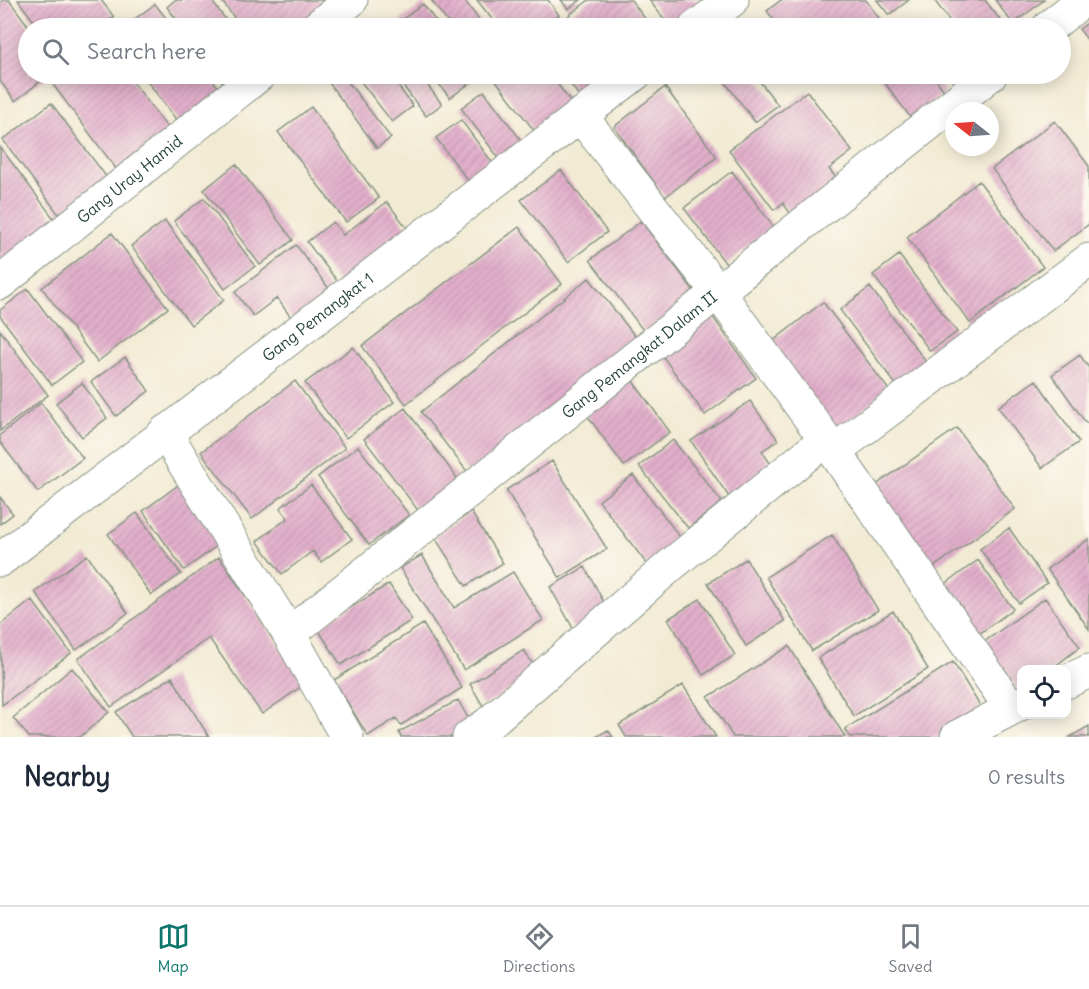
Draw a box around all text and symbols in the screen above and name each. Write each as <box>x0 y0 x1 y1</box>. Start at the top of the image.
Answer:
search box <box>18 18 1071 84</box>
icon: search <box>39 35 72 68</box>
text: Search here <box>87 37 206 65</box>
north arrow <box>945 102 999 156</box>
street label: Gang Uray Hamid <box>73 131 186 227</box>
street label: Gang Pemangkat 1 <box>258 268 377 366</box>
street label: Gang Pemangkat Dalam II <box>557 287 721 423</box>
map controls <box>1017 665 1071 719</box>
button: locate <box>1017 665 1071 719</box>
text: Nearby <box>24 760 110 793</box>
text: 0 results <box>988 764 1065 789</box>
tab: Map <box>157 920 190 976</box>
tab: Directions <box>503 920 575 976</box>
tab: Saved <box>889 920 932 976</box>

